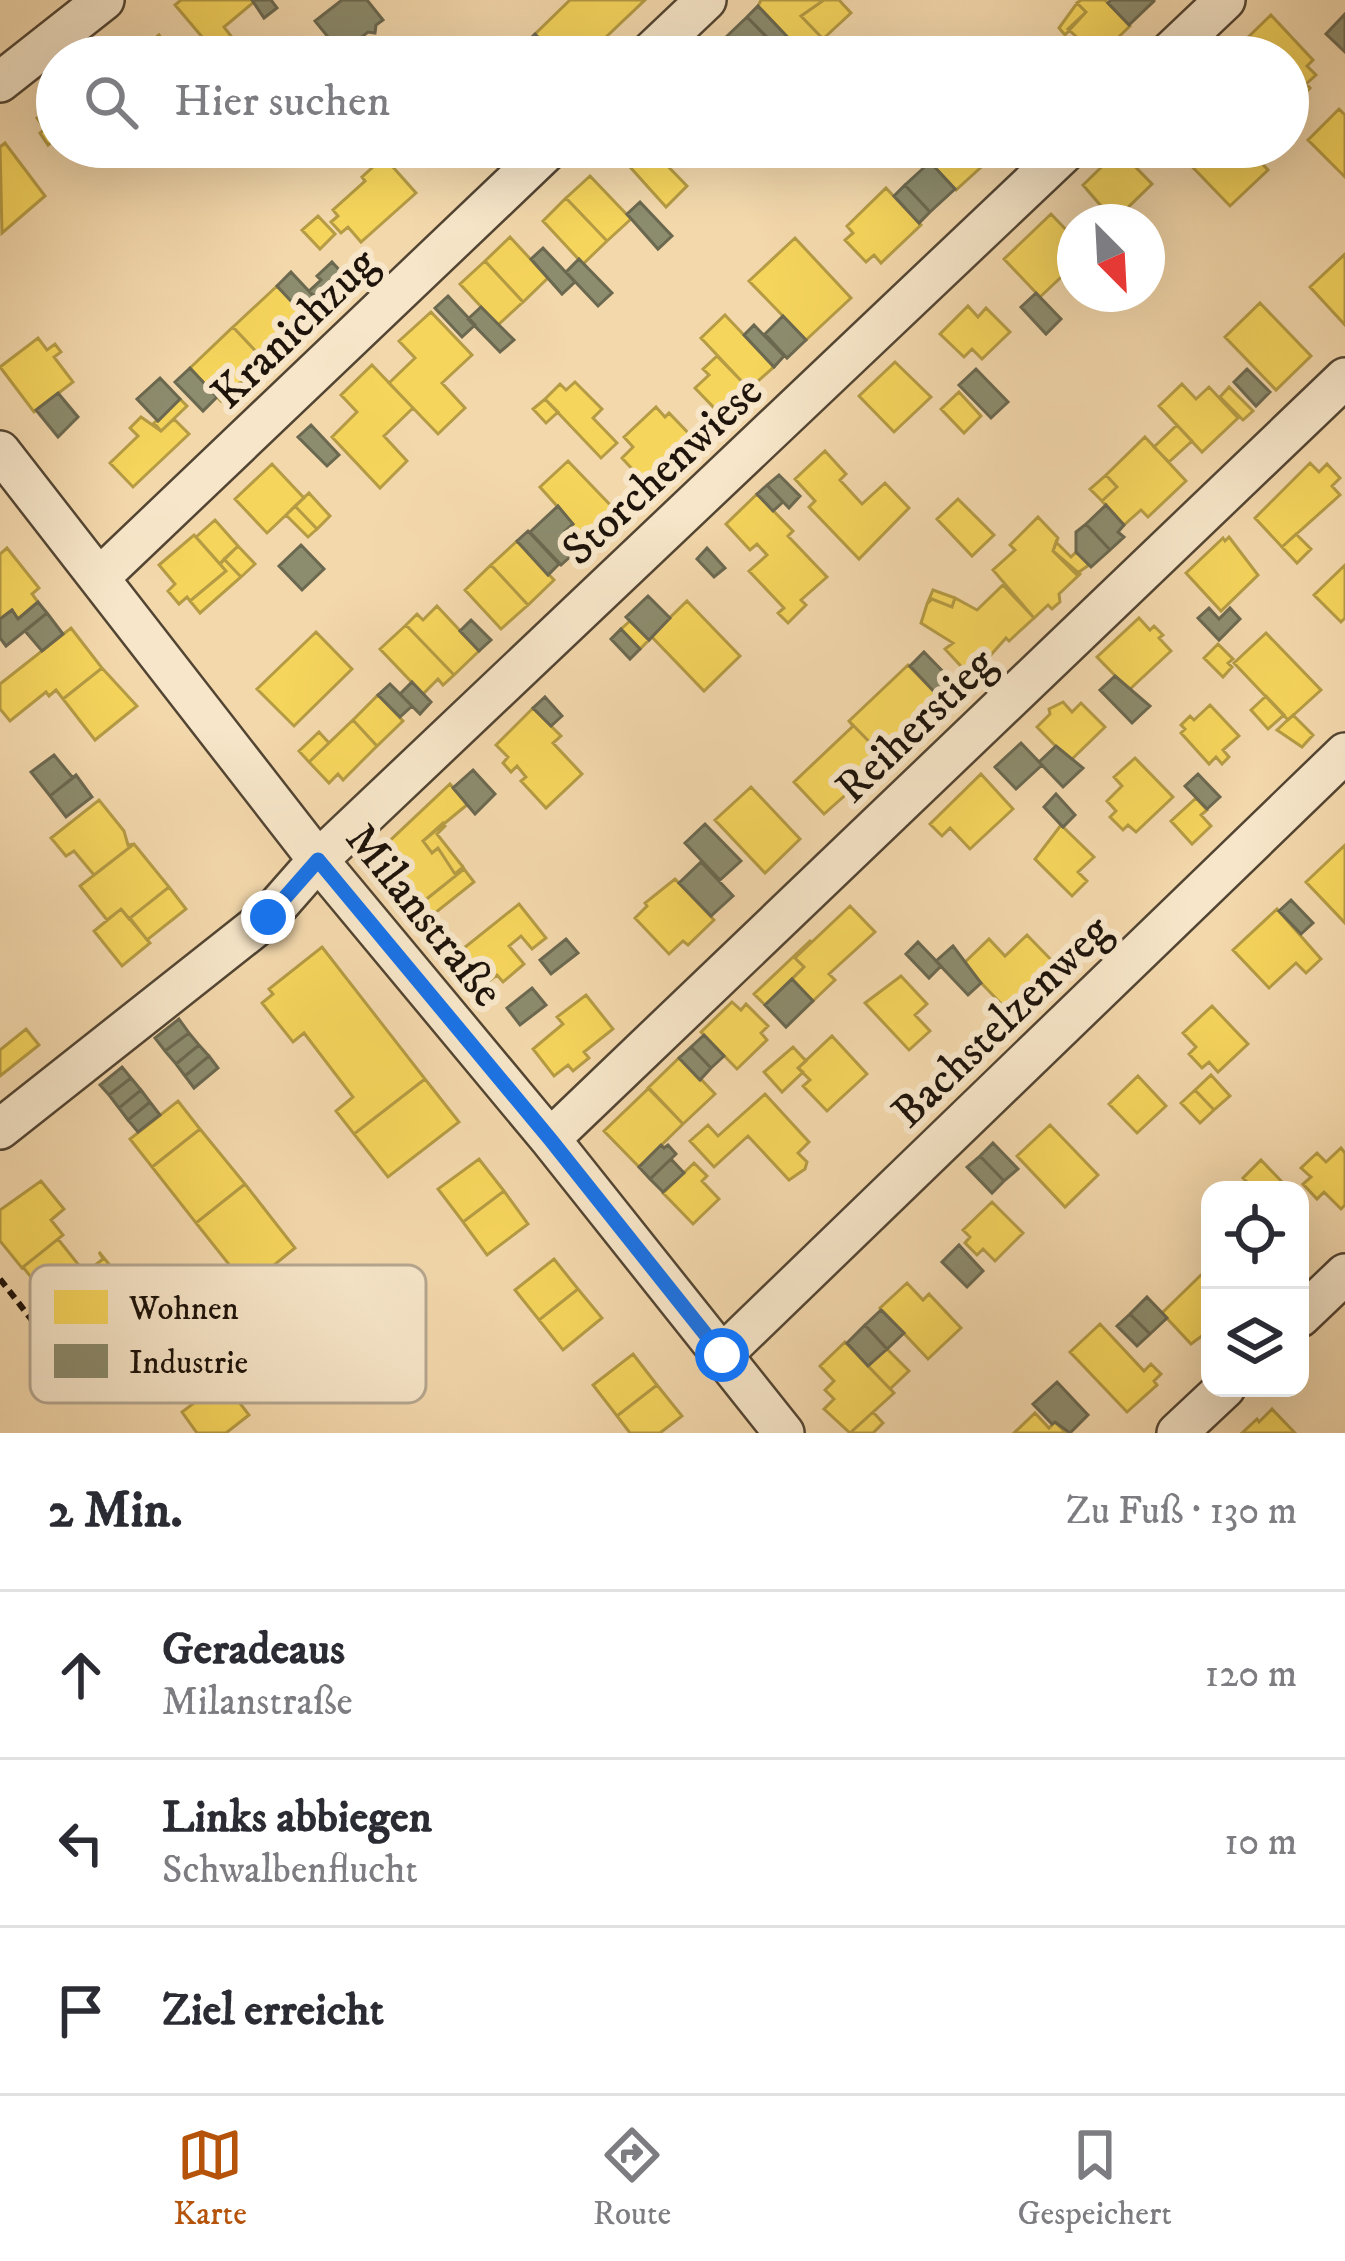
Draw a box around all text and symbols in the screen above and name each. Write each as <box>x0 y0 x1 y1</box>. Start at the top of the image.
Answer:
search box <box>36 36 1309 168</box>
icon: search <box>78 69 144 135</box>
text: Hier suchen <box>174 74 390 130</box>
north arrow <box>1057 204 1165 312</box>
street label: Kranichzug <box>201 236 390 422</box>
street label: Storchenwiese <box>551 364 775 578</box>
street label: Reiherstieg <box>825 636 1008 816</box>
street label: Milanstraße <box>333 813 515 1019</box>
route end <box>241 890 295 944</box>
street label: Bachstelzenweg <box>881 904 1123 1141</box>
map controls <box>1201 1181 1309 1397</box>
button: locate <box>1201 1181 1309 1289</box>
legend <box>30 1265 426 1403</box>
text: Wohnen <box>128 1289 239 1330</box>
button: layers <box>1201 1289 1309 1397</box>
route start <box>695 1328 749 1382</box>
text: Industrie <box>129 1343 248 1384</box>
text: 2 Min. <box>48 1479 182 1543</box>
text: Zu Fuß · 130 m <box>1066 1487 1297 1536</box>
text: Geradeaus <box>162 1622 345 1678</box>
icon: ahead <box>48 1642 114 1708</box>
text: 120 m <box>1205 1650 1297 1699</box>
text: Milanstraße <box>162 1678 353 1727</box>
text: Links abbiegen <box>162 1790 432 1846</box>
icon: left <box>48 1810 114 1876</box>
text: 10 m <box>1224 1818 1297 1867</box>
text: Schwalbenflucht <box>162 1846 418 1895</box>
icon: arrive <box>48 1978 114 2044</box>
text: Ziel erreicht <box>162 1983 384 2039</box>
tab: Karte <box>173 2122 247 2235</box>
tab: Route <box>593 2122 671 2235</box>
tab: Gespeichert <box>1017 2122 1172 2235</box>

